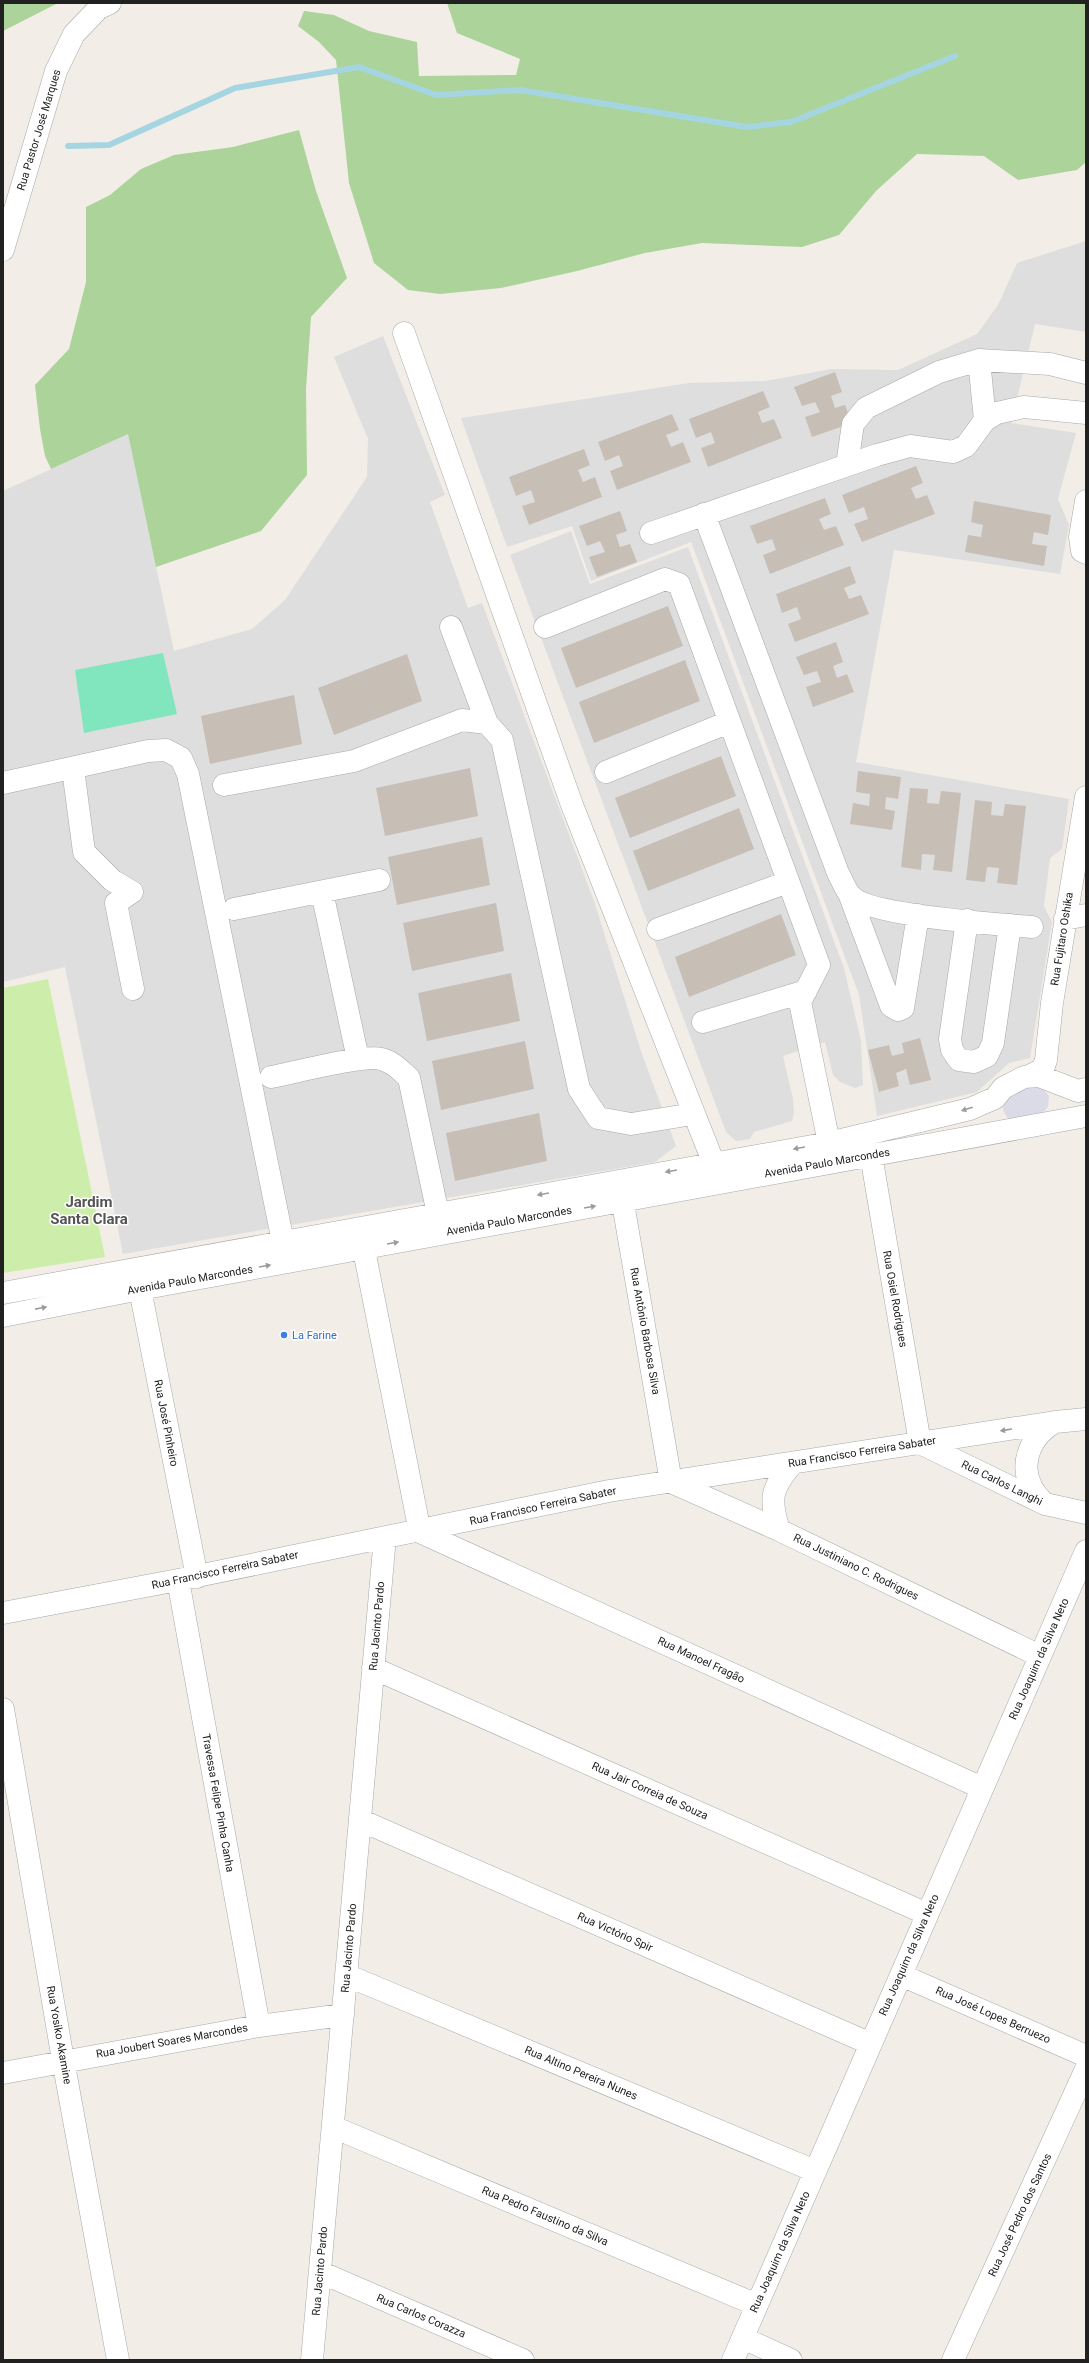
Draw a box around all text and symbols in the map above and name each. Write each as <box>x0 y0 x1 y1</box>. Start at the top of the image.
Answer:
street label: Rua Pastor José Marques <box>14 68 64 192</box>
street label: Rua Fujitaro Oshika <box>1048 891 1076 987</box>
one-way arrow <box>960 1106 972 1112</box>
street label: Avenida Paulo Marcondes <box>763 1145 891 1180</box>
one-way arrow <box>793 1146 805 1152</box>
one-way arrow <box>665 1169 677 1175</box>
one-way arrow <box>537 1191 549 1197</box>
district label: Jardim Santa Clara <box>50 1193 128 1228</box>
street label: Avenida Paulo Marcondes <box>445 1203 573 1238</box>
one-way arrow <box>584 1203 596 1209</box>
one-way arrow <box>387 1239 399 1245</box>
street label: Rua Osiel Rodrigues <box>880 1250 910 1349</box>
street label: Avenida Paulo Marcondes <box>126 1262 254 1297</box>
one-way arrow <box>259 1263 271 1269</box>
street label: Rua Antônio Barbosa Silva <box>627 1266 663 1396</box>
one-way arrow <box>35 1305 47 1311</box>
place label: La Farine <box>292 1329 337 1342</box>
marker: La Farine <box>279 1330 289 1340</box>
street label: Rua José Pinheiro <box>151 1378 181 1468</box>
one-way arrow <box>1000 1427 1012 1433</box>
street label: Rua Francisco Ferreira Sabater <box>787 1434 937 1470</box>
street label: Rua Carlos Langhi <box>959 1458 1045 1508</box>
street label: Rua Francisco Ferreira Sabater <box>468 1484 618 1528</box>
street label: Rua Justiniano C. Rodrigues <box>791 1531 921 1603</box>
street label: Rua Francisco Ferreira Sabater <box>150 1548 300 1592</box>
street label: Rua Jacinto Pardo <box>367 1581 387 1671</box>
street label: Rua Joaquim da Silva Neto <box>1006 1596 1072 1722</box>
street label: Rua Manoel Fragão <box>655 1634 747 1686</box>
street label: Travessa Felipe Pinha Canha <box>199 1733 237 1873</box>
street label: Rua Jair Correia de Souza <box>590 1759 710 1823</box>
street label: Rua Joaquim da Silva Neto <box>876 1892 942 2018</box>
street label: Rua Jacinto Pardo <box>339 1903 359 1993</box>
street label: Rua Victório Spir <box>575 1910 655 1955</box>
street label: Rua José Lopes Berruezo <box>934 1984 1052 2046</box>
street label: Rua Yosiko Akamine <box>44 1985 74 2086</box>
street label: Rua Joubert Soares Marcondes <box>95 2021 249 2061</box>
street label: Rua Altino Pereira Nunes <box>523 2043 640 2103</box>
street label: Rua José Pedro dos Santos <box>986 2151 1054 2279</box>
street label: Rua Pedro Faustino da Silva <box>480 2183 610 2249</box>
street label: Rua Joaquim da Silva Neto <box>747 2189 813 2315</box>
street label: Rua Jacinto Pardo <box>310 2226 330 2316</box>
street label: Rua Carlos Corazza <box>374 2291 468 2341</box>

